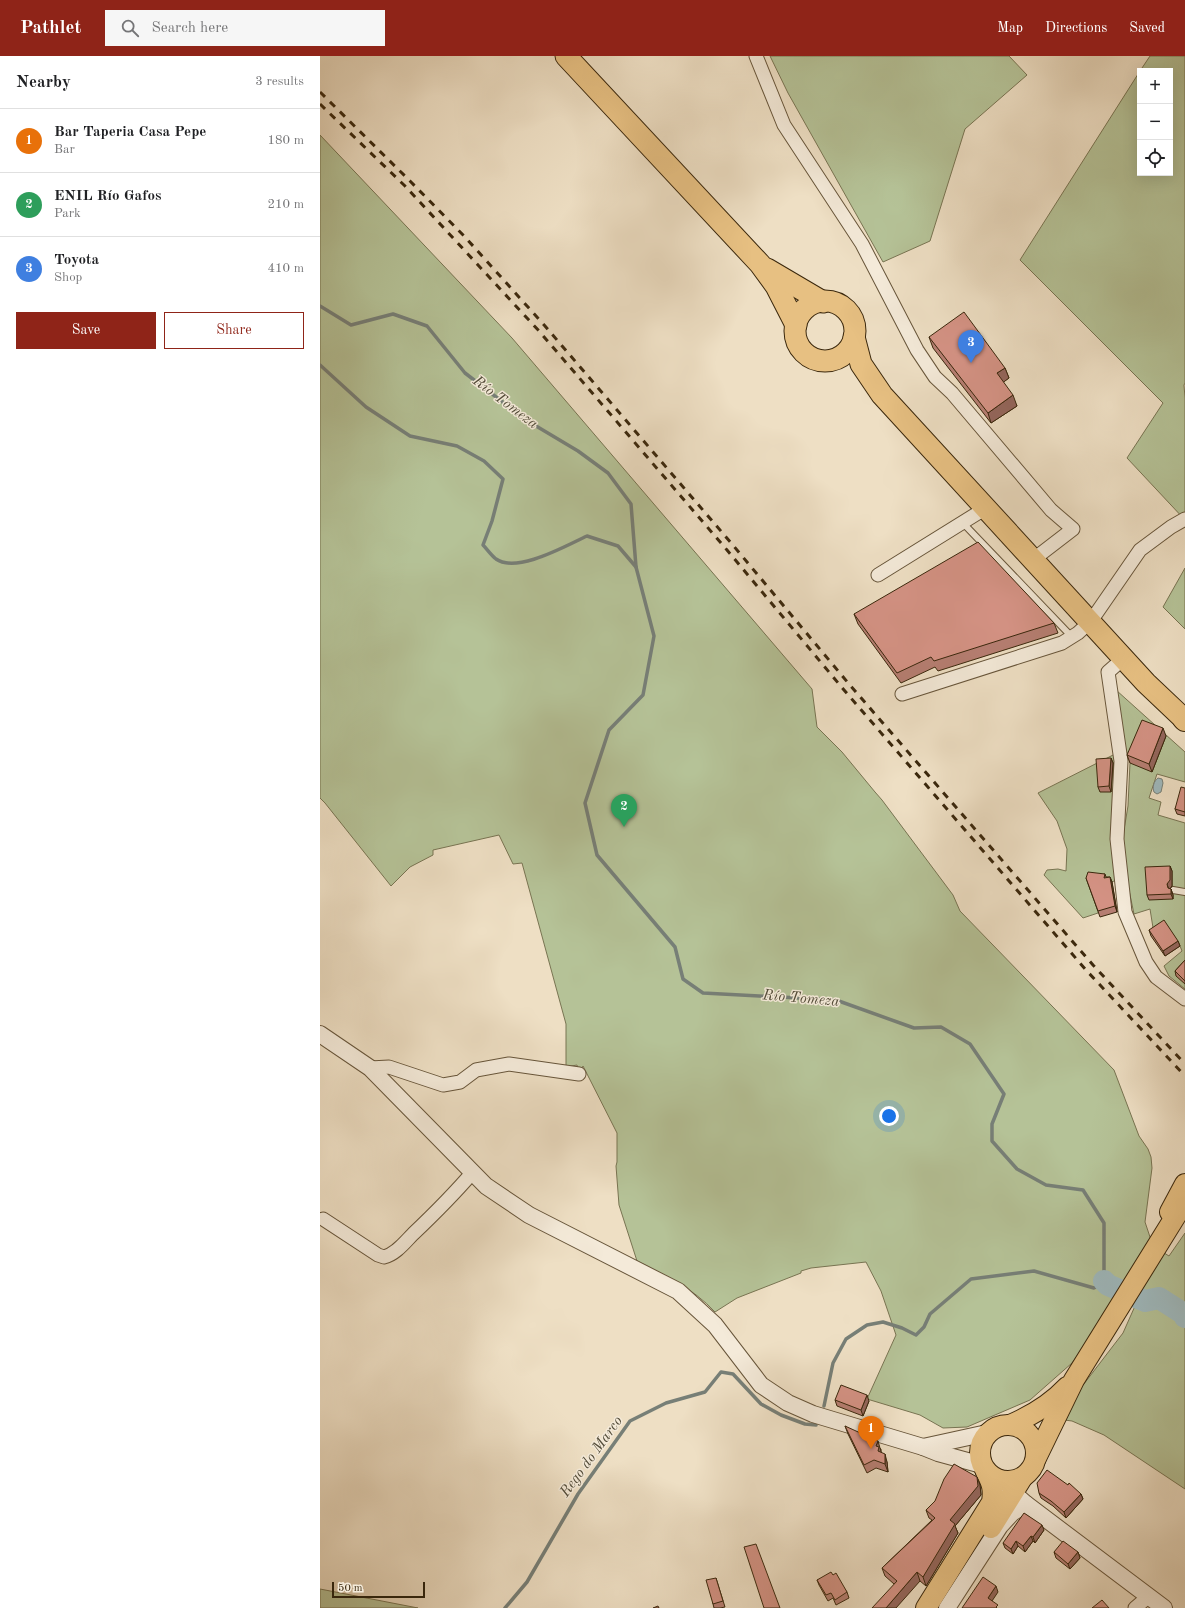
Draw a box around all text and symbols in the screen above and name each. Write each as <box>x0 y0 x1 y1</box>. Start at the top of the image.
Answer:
search box <box>105 10 385 46</box>
icon: search <box>119 17 141 39</box>
text: Pathlet <box>20 19 81 38</box>
text: Search here <box>151 21 228 36</box>
text: Map <box>997 21 1023 35</box>
text: Directions <box>1045 21 1107 35</box>
text: Saved <box>1129 21 1165 35</box>
map controls <box>1137 68 1173 176</box>
button: + <box>1137 68 1173 104</box>
text: Nearby <box>16 74 71 91</box>
text: 3 results <box>255 75 304 88</box>
button: − <box>1137 104 1173 140</box>
text: Bar Taperia Casa Pepe <box>54 125 206 140</box>
text: 1 <box>25 134 33 147</box>
text: 180 m <box>267 134 304 147</box>
button: locate <box>1137 140 1173 176</box>
text: Bar <box>54 143 75 156</box>
text: ENIL Río Gafos <box>54 189 162 204</box>
text: 2 <box>25 198 33 211</box>
text: 210 m <box>267 198 304 211</box>
text: Park <box>54 207 81 220</box>
text: Toyota <box>54 253 99 268</box>
text: 3 <box>25 262 33 275</box>
text: 410 m <box>267 262 304 275</box>
text: Shop <box>54 271 82 284</box>
button: Save <box>16 312 156 349</box>
button: Share <box>164 312 304 349</box>
pin: 3 <box>958 330 984 363</box>
water label: Río Tomeza <box>469 373 540 432</box>
pin: 2 <box>611 794 637 827</box>
water label: Río Tomeza <box>761 988 840 1010</box>
your location <box>879 1106 899 1126</box>
water label: Rego do Marco <box>557 1414 626 1501</box>
pin: 1 <box>858 1416 884 1449</box>
scale bar <box>332 1580 425 1599</box>
text: 50 m <box>338 1583 363 1594</box>

